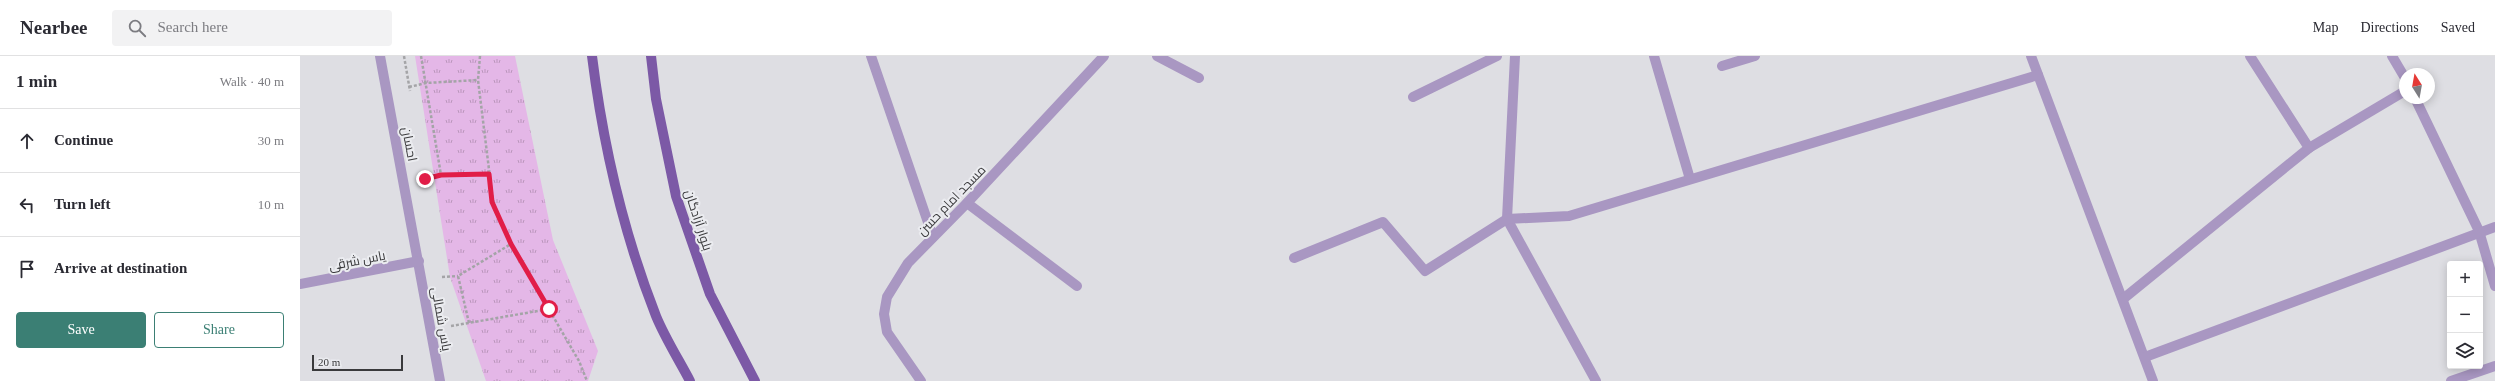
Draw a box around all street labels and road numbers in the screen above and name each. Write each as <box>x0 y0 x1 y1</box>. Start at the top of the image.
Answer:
street label: احسان <box>399 126 420 162</box>
street label: مسجد امام حسن <box>914 162 990 240</box>
street label: بلوار آزادگان <box>682 188 715 252</box>
street label: یاس شرقی <box>327 248 387 273</box>
street label: یاس شمالی <box>429 286 455 353</box>

